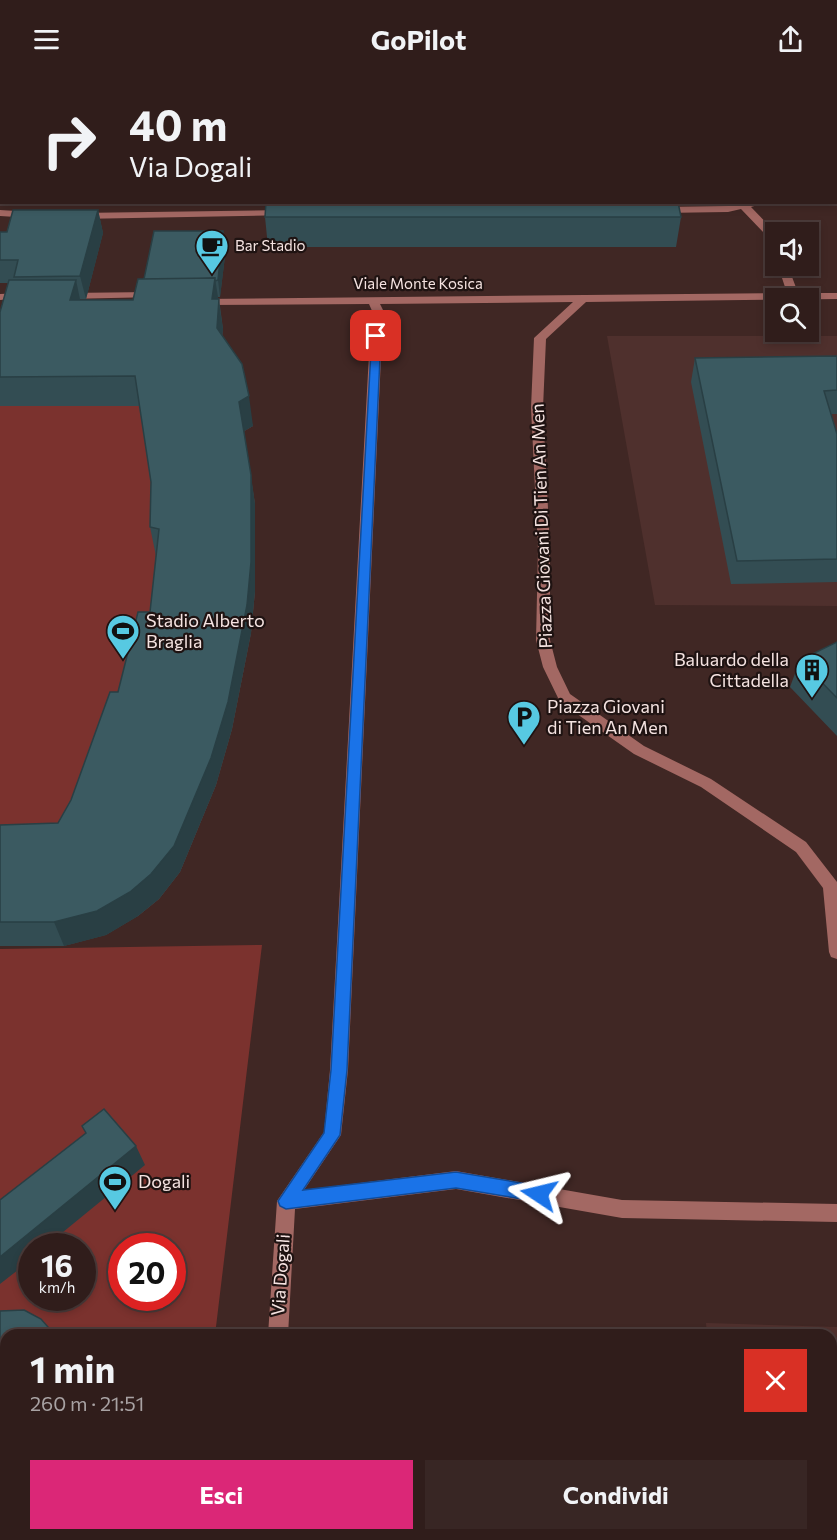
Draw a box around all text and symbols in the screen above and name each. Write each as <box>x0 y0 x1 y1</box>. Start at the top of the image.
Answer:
icon: menu <box>30 23 63 56</box>
text: GoPilot <box>371 23 466 56</box>
icon: share <box>774 23 807 56</box>
text: 40 m <box>129 98 227 150</box>
icon: right <box>30 102 108 180</box>
text: Via Dogali <box>129 150 252 183</box>
map controls <box>765 222 819 342</box>
button: sound <box>765 222 819 276</box>
cafe icon: Bar Stadio <box>194 228 230 275</box>
place label: Bar Stadio <box>235 236 306 254</box>
street label: Viale Monte Kosica <box>353 274 483 292</box>
button: search <box>765 288 819 342</box>
pin <box>350 310 401 361</box>
icon: arrive <box>359 319 392 352</box>
street label: Piazza Giovani Di Tien An Men <box>526 403 556 649</box>
place label: Stadio Alberto Braglia <box>146 609 265 652</box>
sports icon: Stadio Alberto Braglia <box>105 613 141 660</box>
place label: Baluardo della Cittadella <box>674 648 789 691</box>
building icon: Baluardo della Cittadella <box>794 652 830 699</box>
place label: Piazza Giovani di Tien An Men <box>547 695 668 738</box>
parking icon: Piazza Giovani di Tien An Men <box>506 699 542 746</box>
position arrow <box>507 1162 571 1226</box>
sports icon: Dogali <box>97 1164 133 1211</box>
place label: Dogali <box>138 1170 190 1192</box>
speed limit sign: 20 <box>108 1233 186 1311</box>
street label: Via Dogali <box>266 1233 294 1317</box>
text: 16 <box>41 1246 73 1283</box>
text: km/h <box>39 1278 75 1296</box>
text: 1 min <box>30 1346 115 1390</box>
button: close <box>744 1349 807 1412</box>
text: 260 m · 21:51 <box>30 1391 144 1415</box>
button: Esci <box>30 1460 413 1529</box>
button: Condividi <box>425 1460 807 1529</box>

